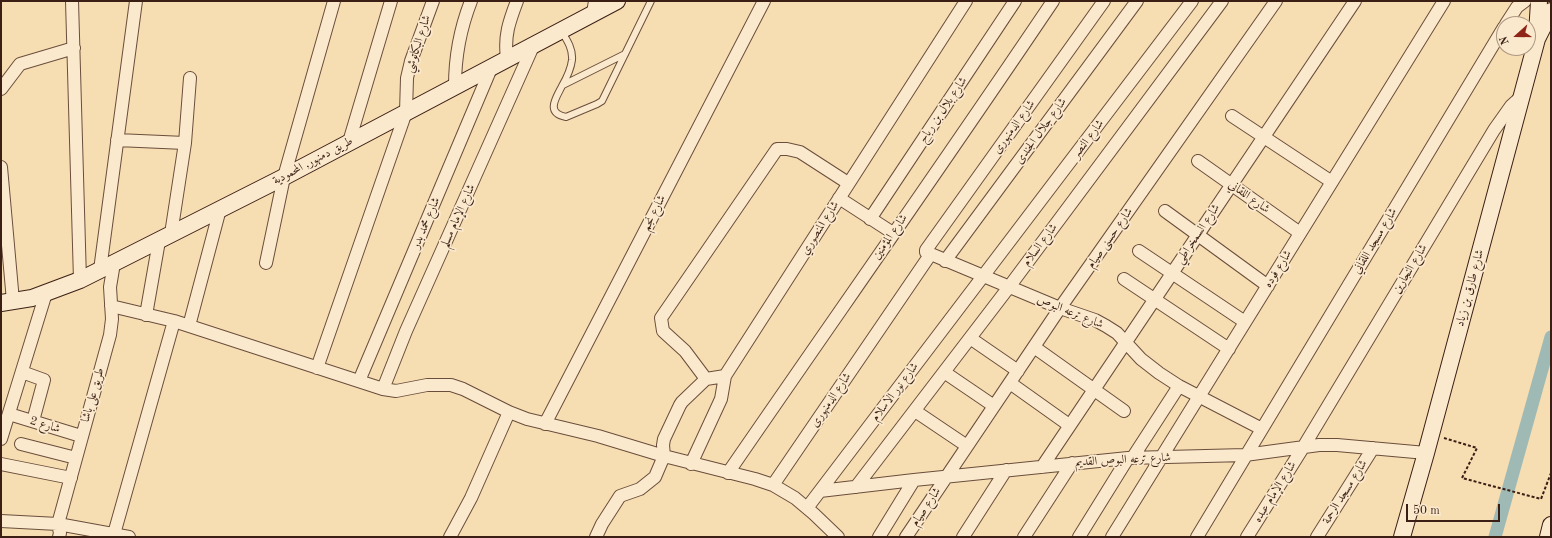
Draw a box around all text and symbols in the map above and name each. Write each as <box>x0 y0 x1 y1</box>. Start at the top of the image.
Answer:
street label: شارع البكاتوشي <box>402 13 434 75</box>
north arrow <box>1496 16 1536 56</box>
text: N <box>1499 34 1512 46</box>
street label: شارع بلال بن رباح <box>916 74 970 146</box>
street label: شارع جلال الجندى <box>1012 95 1070 167</box>
street label: شارع الدمنهورى <box>990 97 1038 157</box>
street label: شارع النصر <box>1069 117 1107 161</box>
street label: طريق دمنهور, المحمودية <box>270 134 356 188</box>
street label: شارع اللقاني <box>1225 177 1273 217</box>
street label: شارع الإمام مسلم <box>438 182 478 250</box>
street label: شارع نجم <box>639 193 669 233</box>
street label: شارع محمد بدر <box>409 195 443 251</box>
street label: شارع المنصوري <box>798 198 842 258</box>
street label: شارع السمخراطي <box>1173 201 1223 267</box>
street label: شارع حسنى صيام <box>1084 205 1136 271</box>
street label: شارع مسجد اللقاني <box>1350 205 1400 277</box>
street label: شارع المؤمنين <box>869 212 911 262</box>
street label: شارع السلام <box>1019 221 1061 269</box>
street label: شارع النجارين <box>1390 242 1430 296</box>
street label: شارع فوده <box>1261 248 1295 290</box>
street label: شارع طارق بن زياد <box>1453 248 1487 328</box>
street label: شارع ترعه البوص <box>1035 292 1105 332</box>
street label: شارع نور الاسلام <box>868 360 922 424</box>
street label: طريق على باشا <box>78 366 108 424</box>
street label: شارع الدمنهورى <box>808 370 854 430</box>
street label: شارع 2 <box>28 414 62 436</box>
street label: شارع ترعه البوص القديم <box>1075 450 1171 470</box>
street label: شارع مسجد الرحمة <box>1320 457 1370 527</box>
street label: شارع الإمام عبده <box>1250 459 1300 525</box>
street label: شارع صيام <box>908 485 944 529</box>
scale bar <box>1408 496 1502 522</box>
text: 50 m <box>1413 505 1440 517</box>

